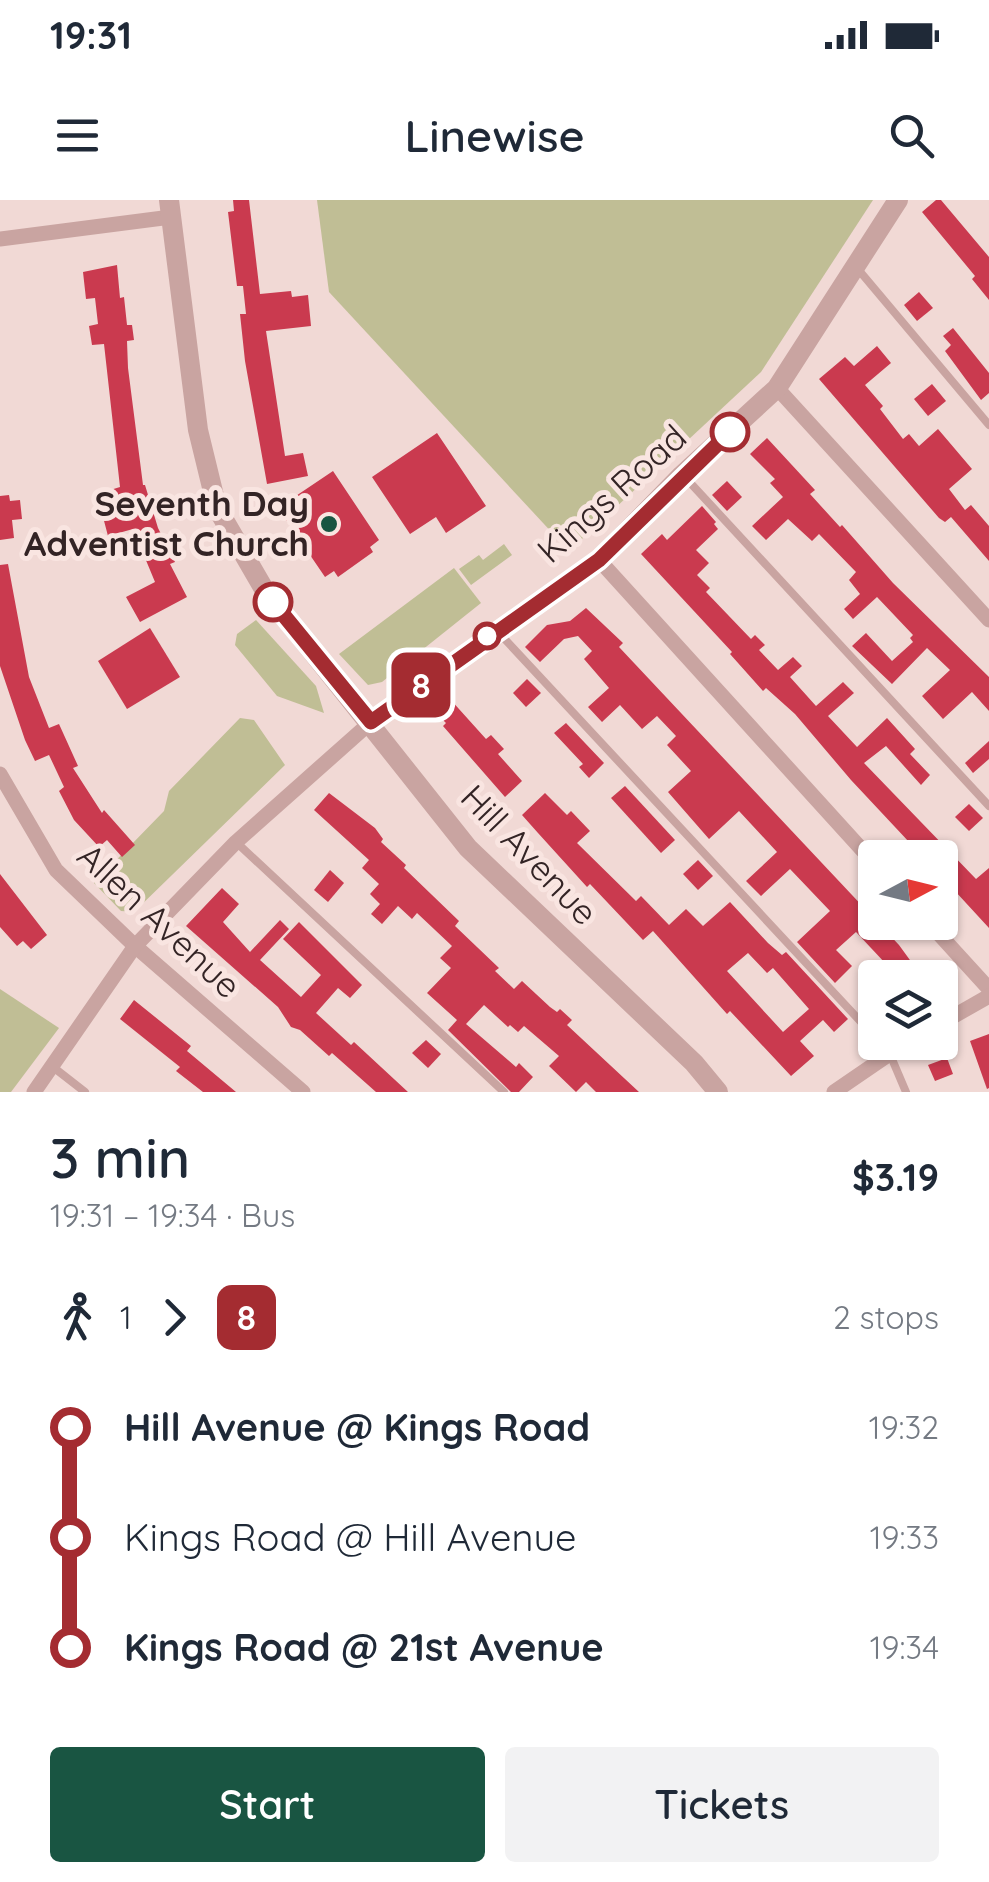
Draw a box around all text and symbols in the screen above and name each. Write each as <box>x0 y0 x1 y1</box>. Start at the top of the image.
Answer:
text: 19:31 <box>50 11 132 59</box>
text: Linewise <box>404 107 585 163</box>
icon: menu <box>50 108 105 163</box>
icon: search <box>884 108 939 163</box>
unlabelled marker <box>711 413 749 451</box>
street label: Kings Road <box>528 415 695 572</box>
place label: Seventh Day Adventist Church <box>24 481 309 565</box>
marker: Seventh Day Adventist Church <box>318 513 340 535</box>
unlabelled marker <box>254 583 292 621</box>
unlabelled marker <box>474 623 500 649</box>
line badge: 8 <box>388 652 454 718</box>
text: 8 <box>411 663 431 707</box>
street label: Hill Avenue <box>452 775 607 934</box>
street label: Allen Avenue <box>69 833 251 1007</box>
north arrow <box>858 840 958 940</box>
map controls <box>858 840 958 1060</box>
button: layers <box>858 960 958 1060</box>
text: 3 min <box>50 1123 190 1192</box>
text: $3.19 <box>852 1153 939 1201</box>
text: 19:31 – 19:34 · Bus <box>50 1195 295 1235</box>
icon: walk <box>50 1290 105 1345</box>
icon: forward <box>147 1290 202 1345</box>
text: 8 <box>237 1295 256 1339</box>
text: 1 <box>120 1297 132 1337</box>
text: 2 stops <box>833 1297 939 1337</box>
text: Hill Avenue @ Kings Road <box>124 1403 590 1451</box>
text: 19:32 <box>869 1407 939 1447</box>
text: Kings Road @ Hill Avenue <box>124 1513 577 1561</box>
text: 19:33 <box>870 1517 939 1557</box>
text: Kings Road @ 21st Avenue <box>124 1623 604 1671</box>
text: 19:34 <box>870 1627 939 1667</box>
button: Start <box>50 1747 485 1862</box>
button: Tickets <box>505 1747 939 1862</box>

